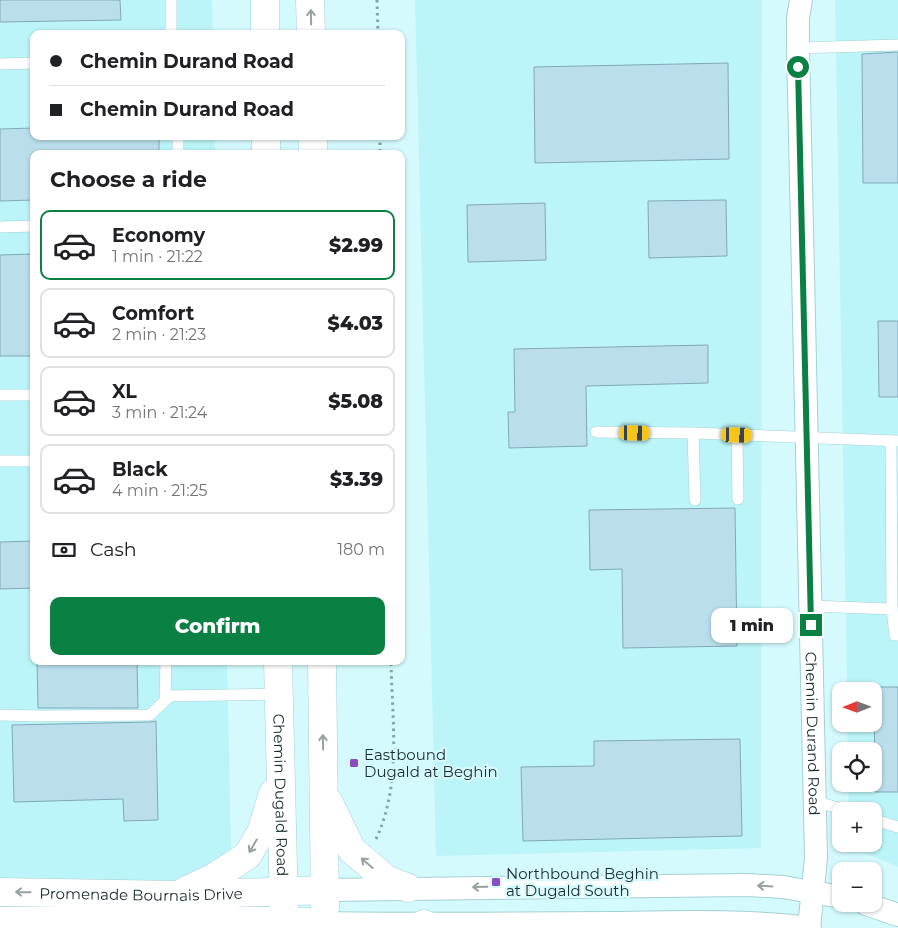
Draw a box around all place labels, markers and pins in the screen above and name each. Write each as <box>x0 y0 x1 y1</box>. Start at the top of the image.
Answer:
place label: Eastbound Dugald at Beghin <box>364 745 498 781</box>
marker: Eastbound Dugald at Beghin <box>348 757 360 769</box>
place label: Northbound Beghin at Dugald South <box>506 864 659 900</box>
marker: Northbound Beghin at Dugald South <box>490 876 502 888</box>

